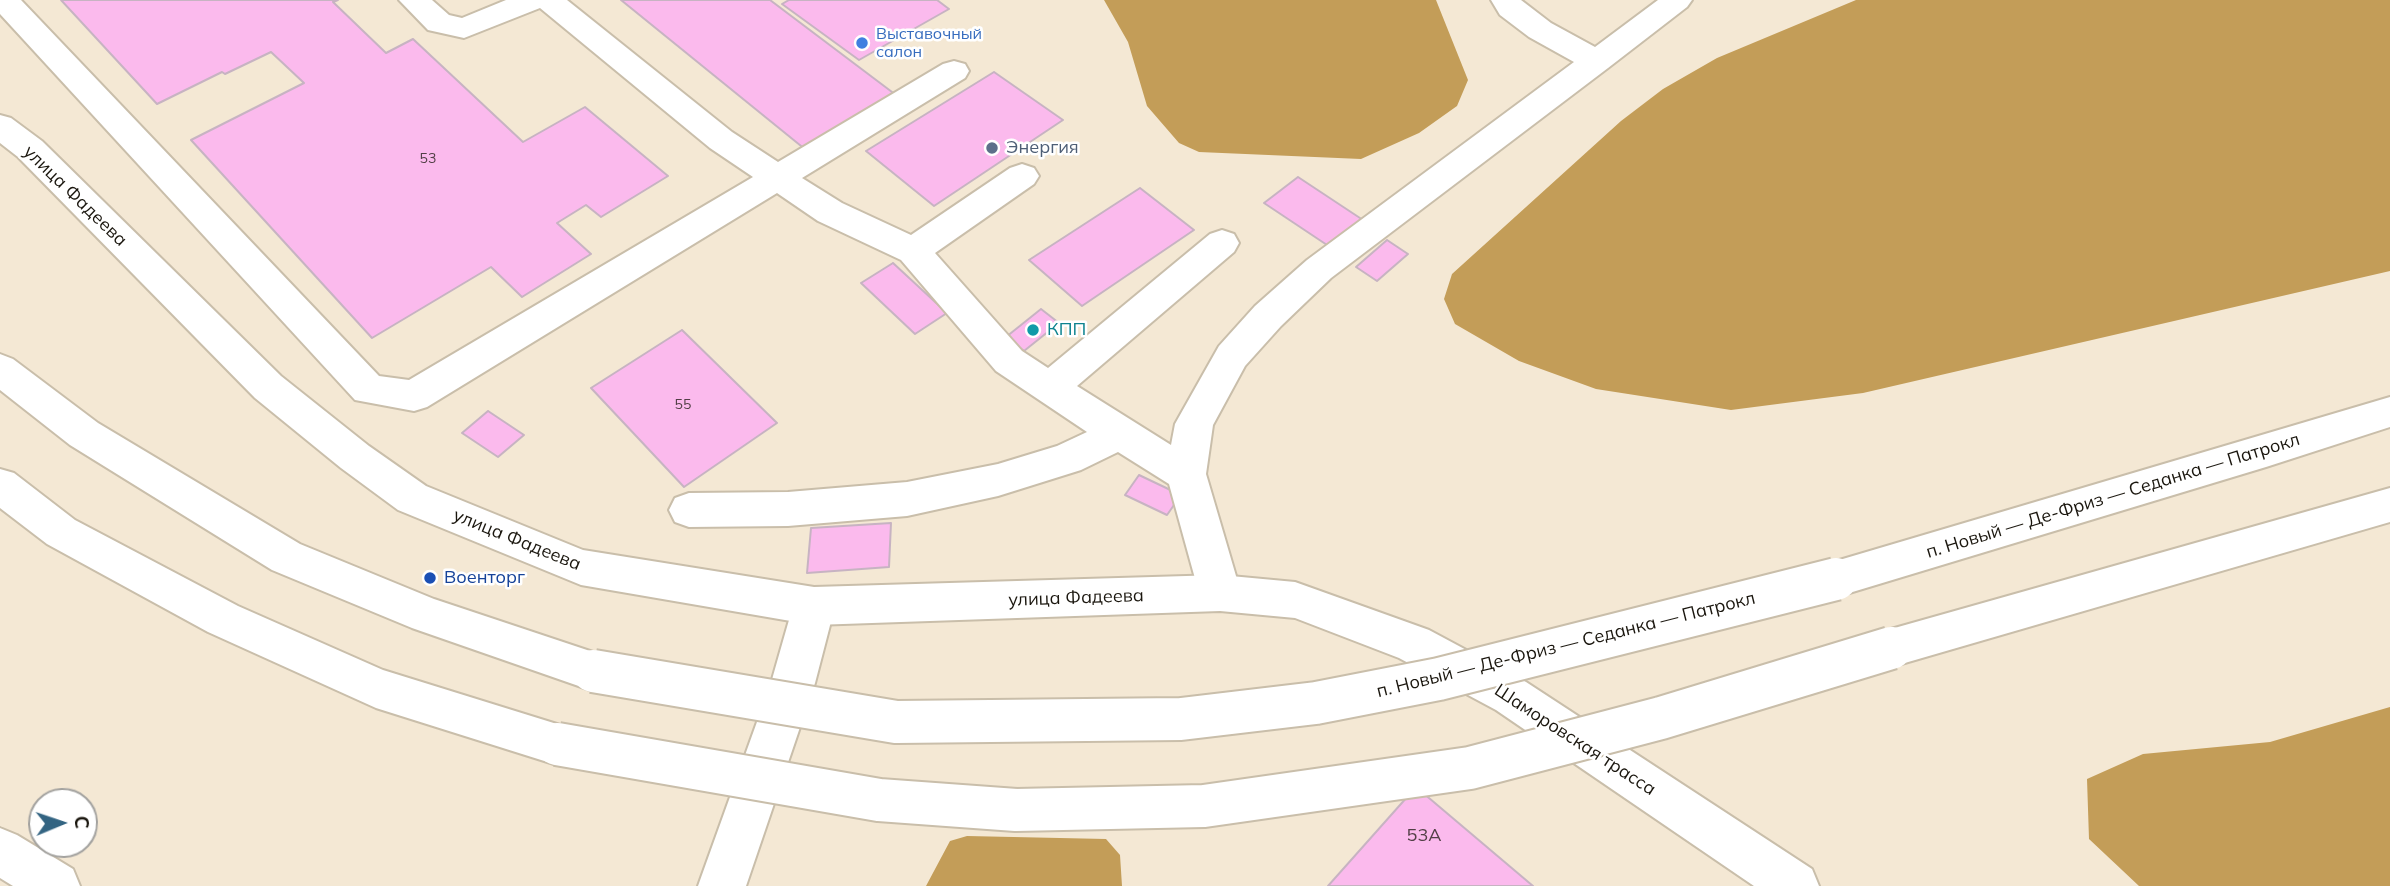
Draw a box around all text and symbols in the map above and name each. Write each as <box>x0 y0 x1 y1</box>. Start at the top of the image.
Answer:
place label: Выставочный салон <box>876 24 982 62</box>
marker: Выставочный салон <box>854 35 870 51</box>
place label: Энергия <box>1006 137 1079 159</box>
marker: Энергия <box>984 140 1000 156</box>
street label: улица Фадеева <box>19 141 131 251</box>
house number: 53 <box>420 151 436 167</box>
place label: КПП <box>1047 319 1086 341</box>
marker: КПП <box>1025 322 1041 338</box>
house number: 55 <box>675 397 691 413</box>
street label: п. Новый — Де-Фриз — Седанка — Патрокл <box>1924 429 2302 563</box>
street label: улица Фадеева <box>450 505 584 575</box>
place label: Военторг <box>444 567 525 589</box>
marker: Военторг <box>422 570 438 586</box>
street label: улица Фадеева <box>1008 585 1144 611</box>
street label: п. Новый — Де-Фриз — Седанка — Патрокл <box>1374 587 1758 703</box>
street label: Шаморовская трасса <box>1490 680 1660 800</box>
north arrow <box>28 788 98 858</box>
text: С <box>70 815 94 829</box>
house number: 53А <box>1407 825 1441 847</box>

